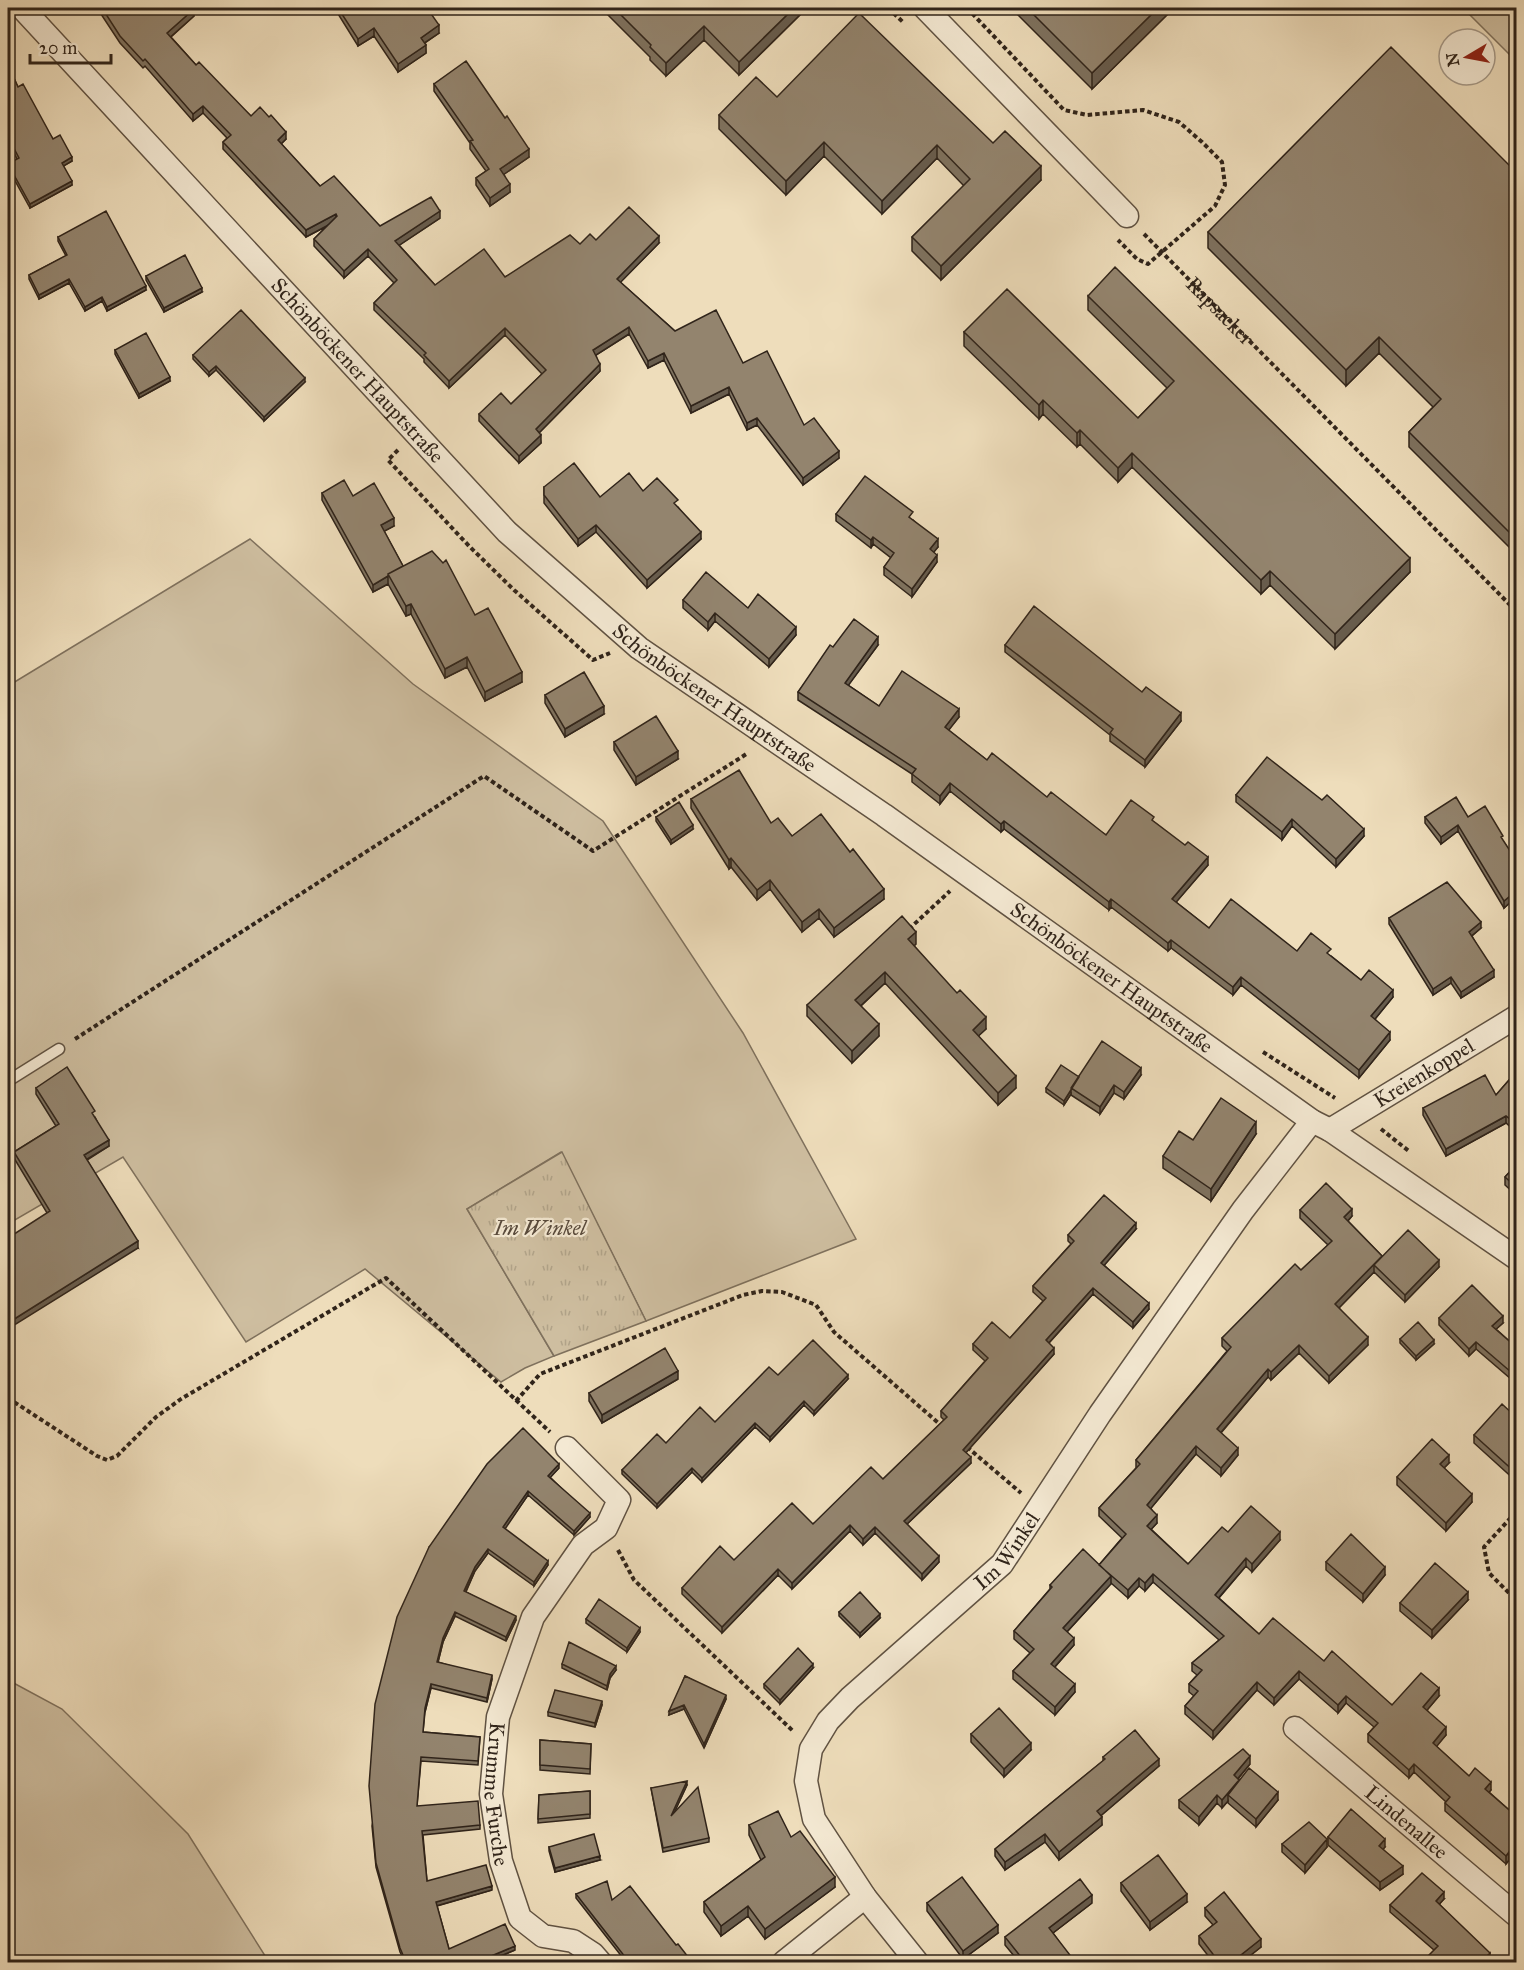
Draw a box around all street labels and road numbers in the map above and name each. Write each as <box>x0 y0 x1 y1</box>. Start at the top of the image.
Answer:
street label: Rapsacker <box>1180 271 1259 351</box>
street label: Schönböckener Hauptstraße <box>265 273 450 469</box>
street label: Schönböckener Hauptstraße <box>607 618 822 778</box>
street label: Schönböckener Hauptstraße <box>1005 896 1218 1059</box>
street label: Kreienkoppel <box>1369 1032 1479 1113</box>
street label: Im Winkel <box>969 1507 1045 1596</box>
street label: Krumme Furche <box>478 1721 515 1870</box>
street label: Lindenallee <box>1359 1780 1454 1865</box>

